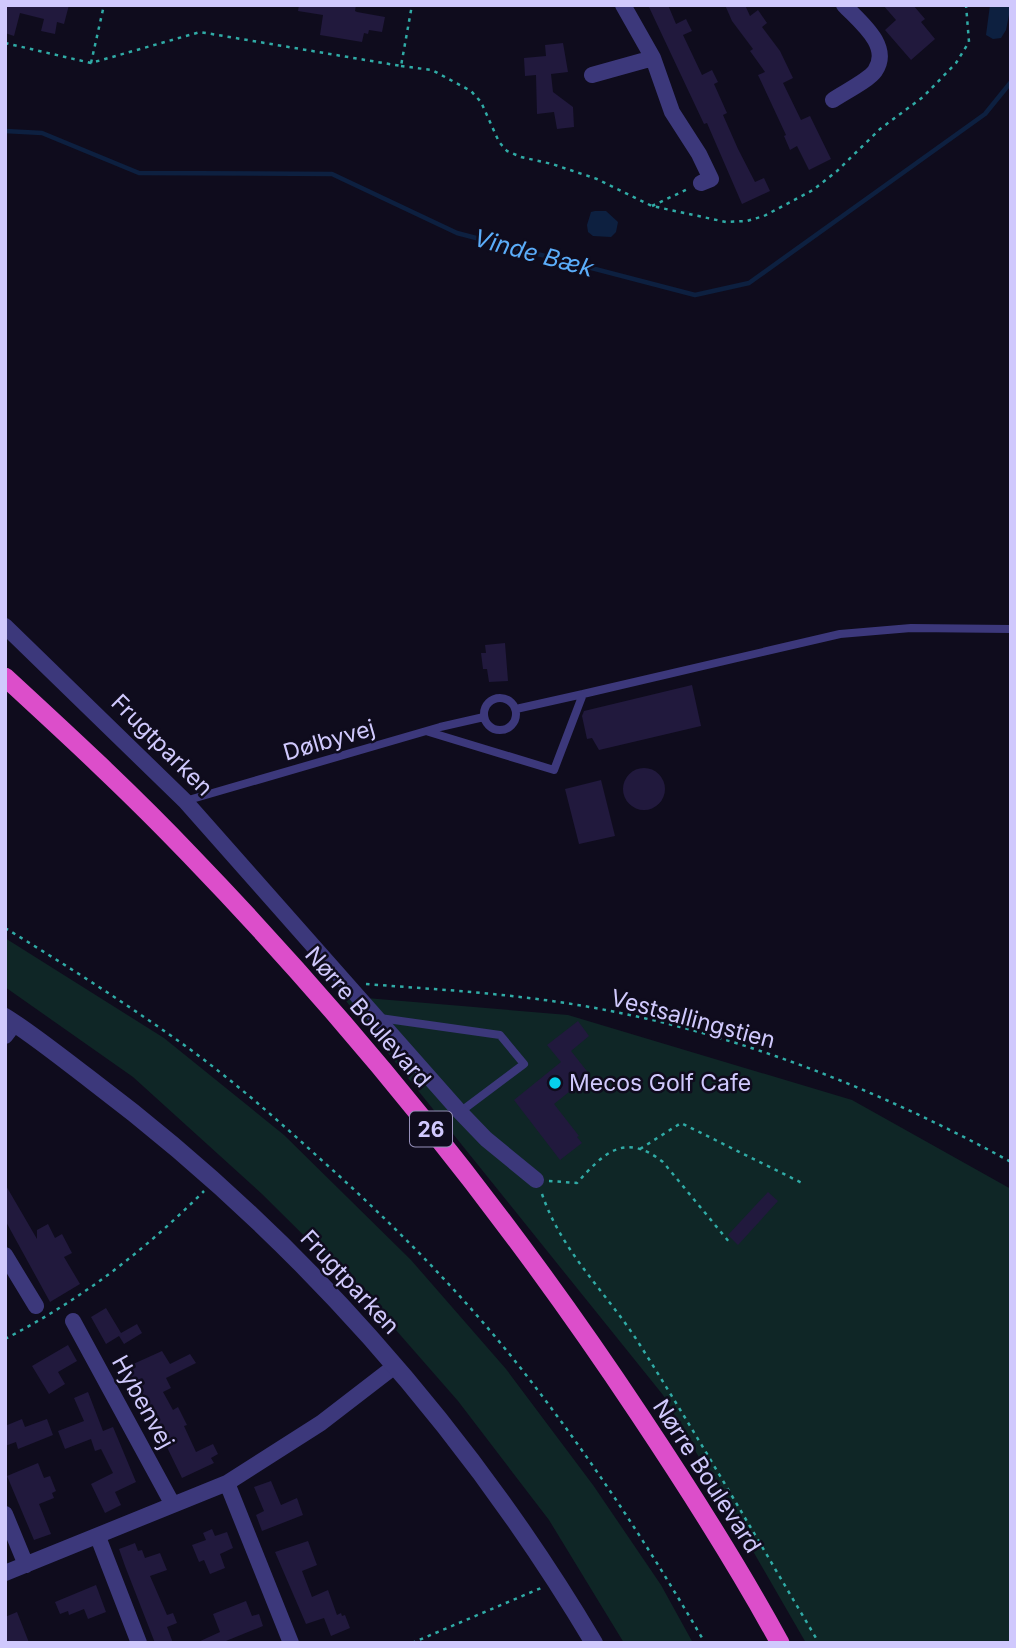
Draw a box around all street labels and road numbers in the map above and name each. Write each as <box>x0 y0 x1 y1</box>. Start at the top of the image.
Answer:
street label: Frugtparken <box>105 688 219 802</box>
street label: Dølbyvej <box>280 714 378 766</box>
street label: Nørre Boulevard <box>299 941 437 1093</box>
street label: Vestsallingstien <box>608 984 778 1054</box>
road number: 26 <box>410 1112 452 1146</box>
street label: Frugtparken <box>295 1224 405 1340</box>
street label: Hybenvej <box>106 1350 180 1454</box>
street label: Nørre Boulevard <box>647 1394 767 1558</box>

